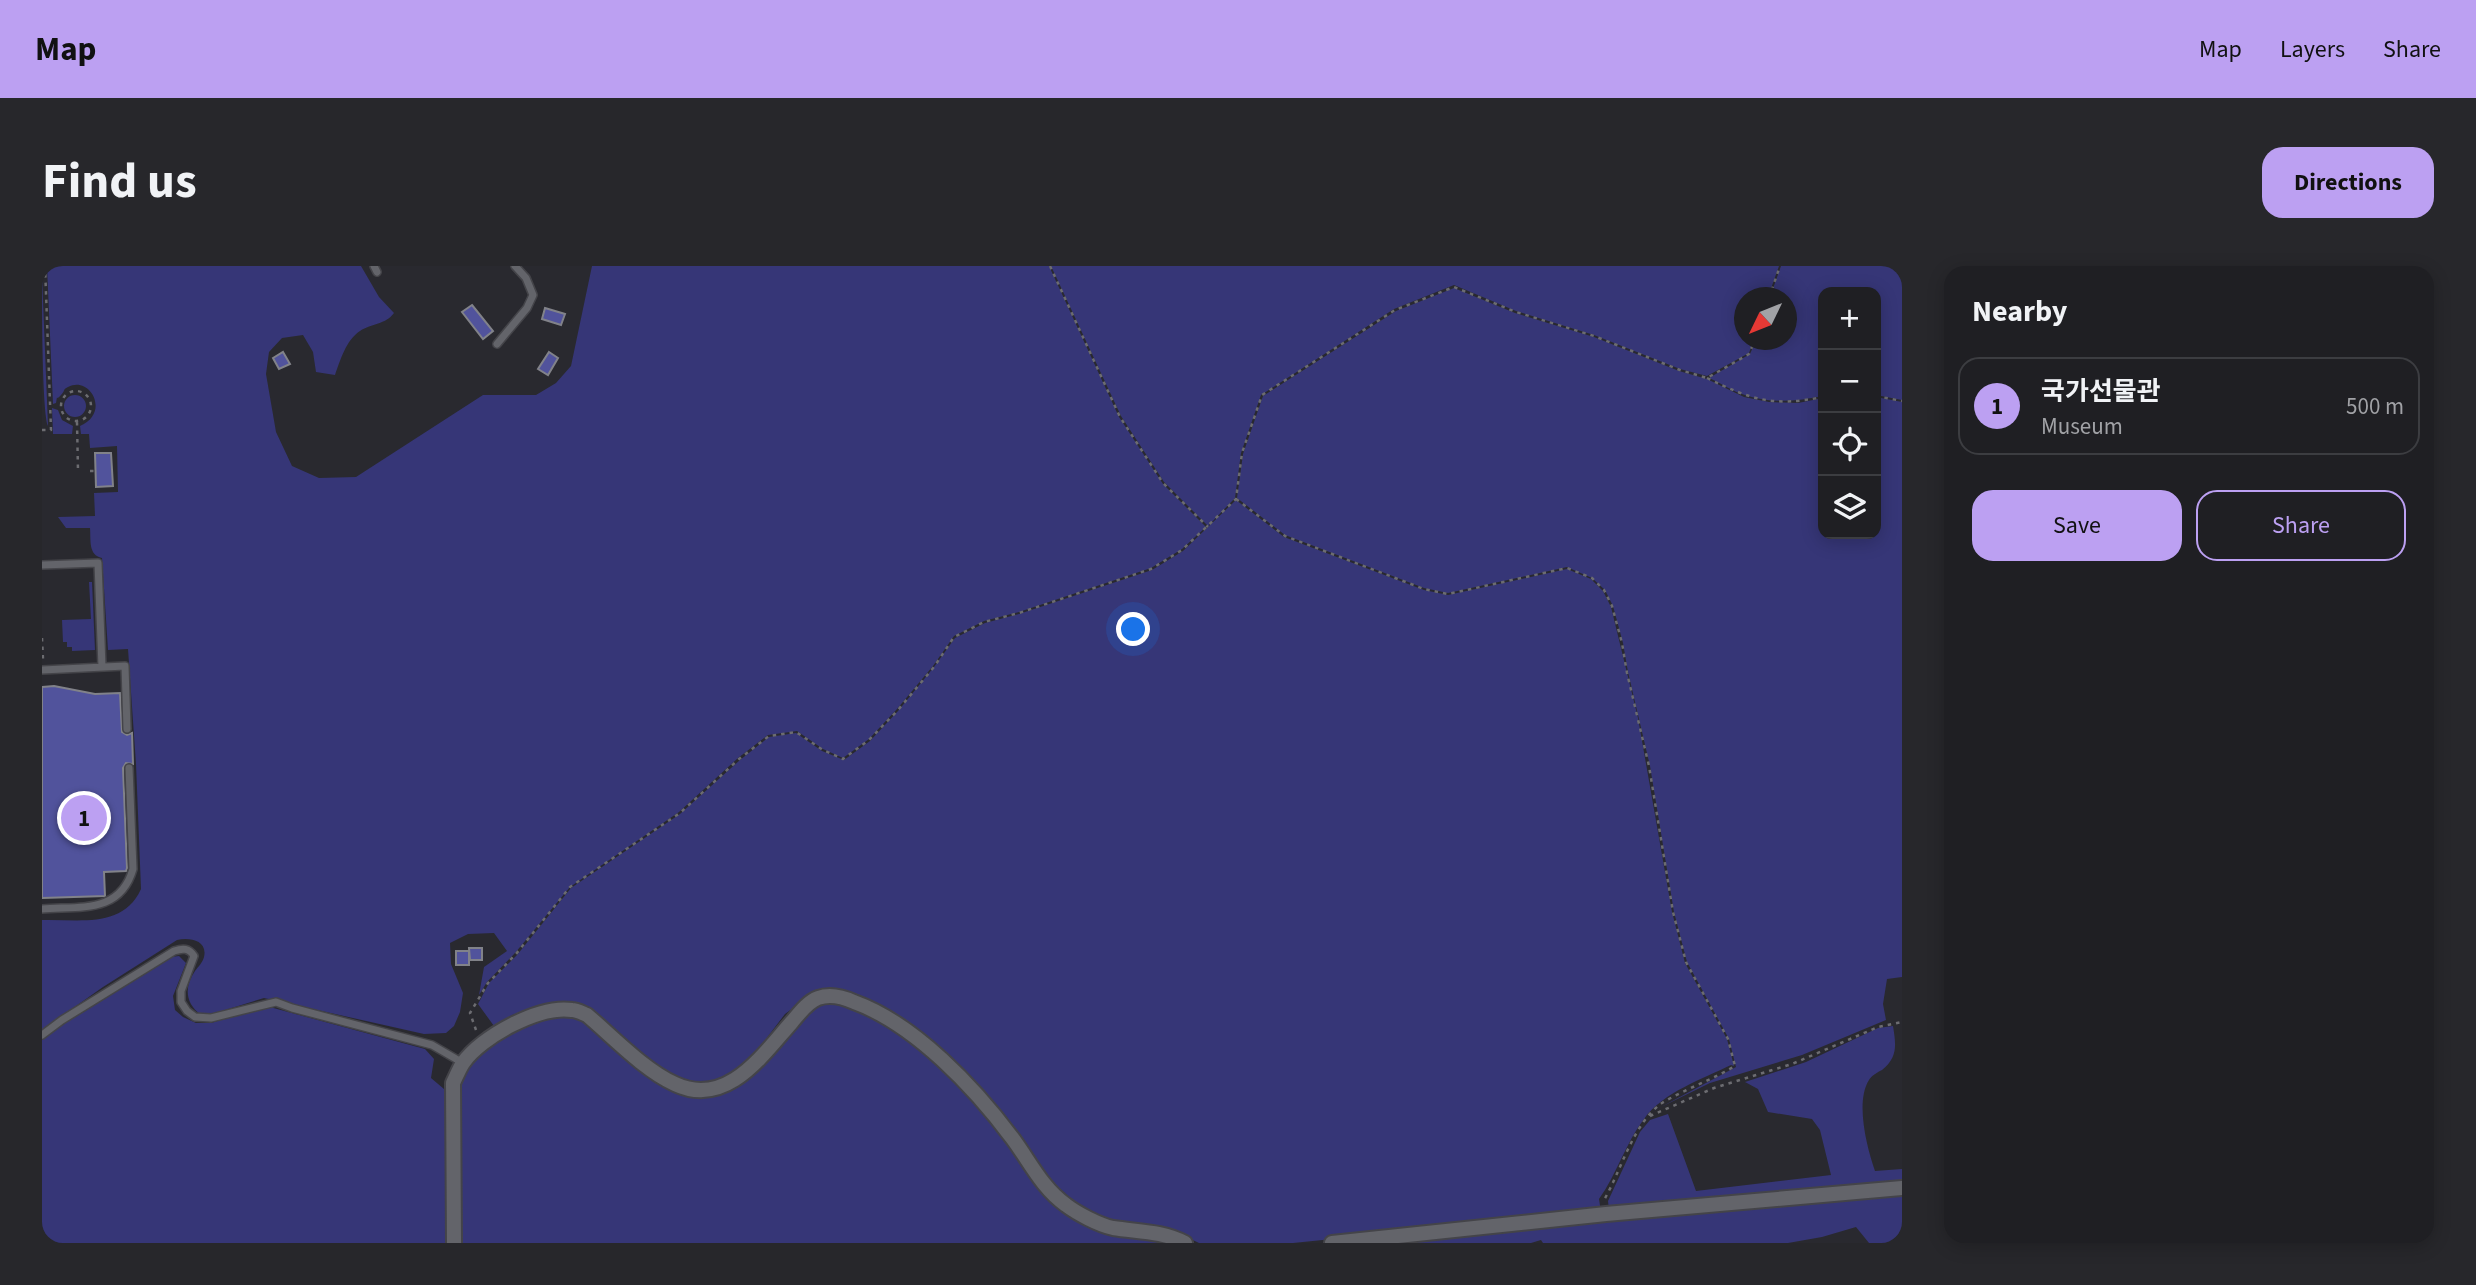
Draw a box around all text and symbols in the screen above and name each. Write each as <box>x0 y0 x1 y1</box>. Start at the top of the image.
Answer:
text: Map <box>35 26 96 73</box>
text: Map <box>2199 32 2242 67</box>
text: Layers <box>2280 32 2345 67</box>
text: Share <box>2383 32 2441 67</box>
text: Find us <box>42 147 197 217</box>
button: Directions <box>2262 147 2434 218</box>
north arrow <box>1734 287 1797 350</box>
map controls <box>1818 287 1881 539</box>
button: + <box>1818 287 1881 350</box>
text: Nearby <box>1972 290 2067 333</box>
button: − <box>1818 350 1881 413</box>
text: 국가선물관 <box>2041 373 2161 410</box>
text: 1 <box>1991 390 2003 423</box>
text: 500 m <box>2346 390 2404 423</box>
text: Museum <box>2041 410 2123 443</box>
button: locate <box>1818 413 1881 476</box>
button: layers <box>1818 476 1881 539</box>
button: Save <box>1972 490 2182 561</box>
button: Share <box>2196 490 2406 561</box>
your location <box>1116 612 1150 646</box>
pin: 1 <box>61 792 107 844</box>

